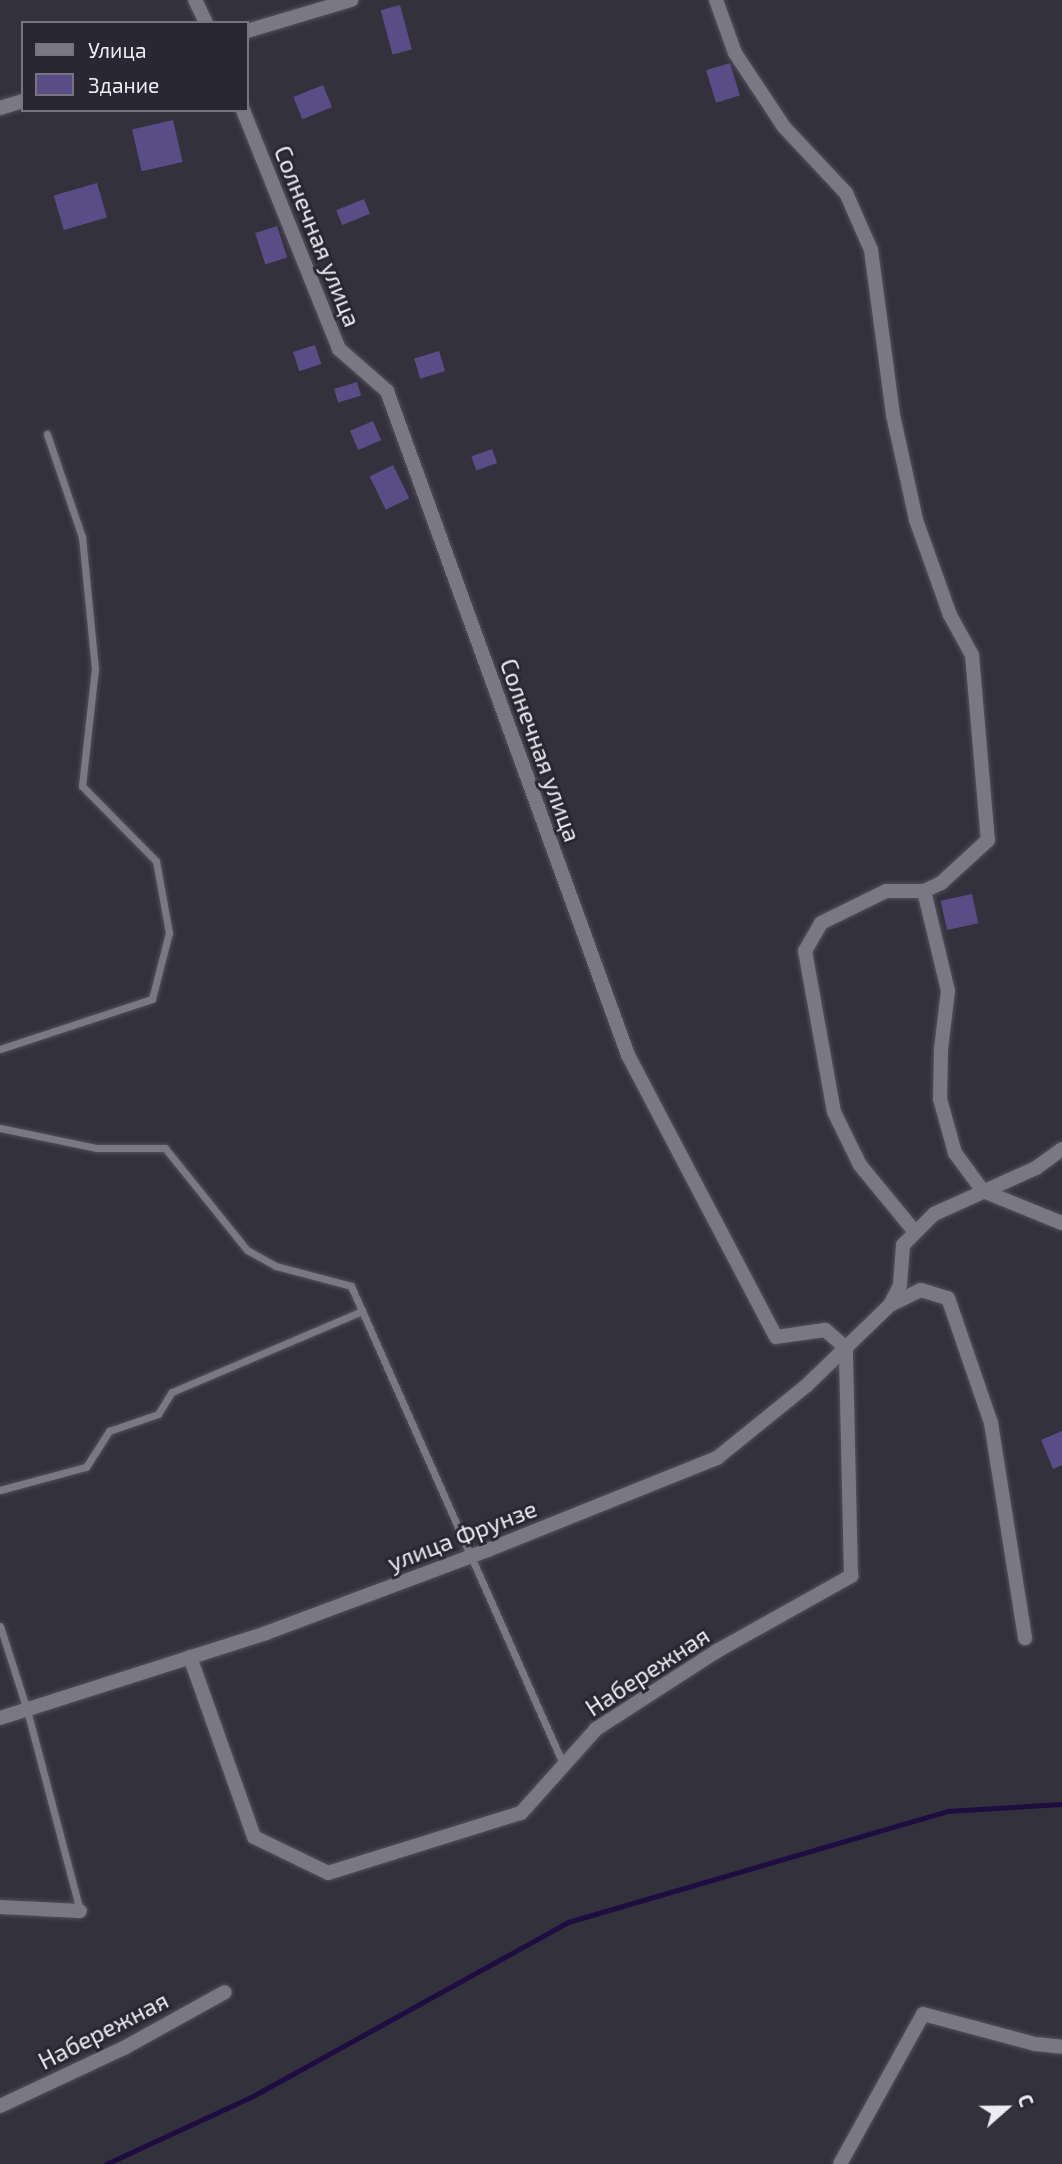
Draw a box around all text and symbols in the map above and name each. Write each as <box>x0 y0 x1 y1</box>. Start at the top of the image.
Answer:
legend <box>21 21 248 112</box>
text: Улица <box>88 37 147 62</box>
text: Здание <box>88 72 159 97</box>
street label: Солнечная улица <box>269 141 367 331</box>
street label: Солнечная улица <box>494 654 588 846</box>
street label: улица Фрунзе <box>383 1493 541 1577</box>
street label: Набережная <box>580 1620 714 1722</box>
street label: Набережная <box>33 1985 173 2075</box>
north arrow <box>971 2073 1041 2143</box>
text: С <box>1013 2091 1039 2110</box>

